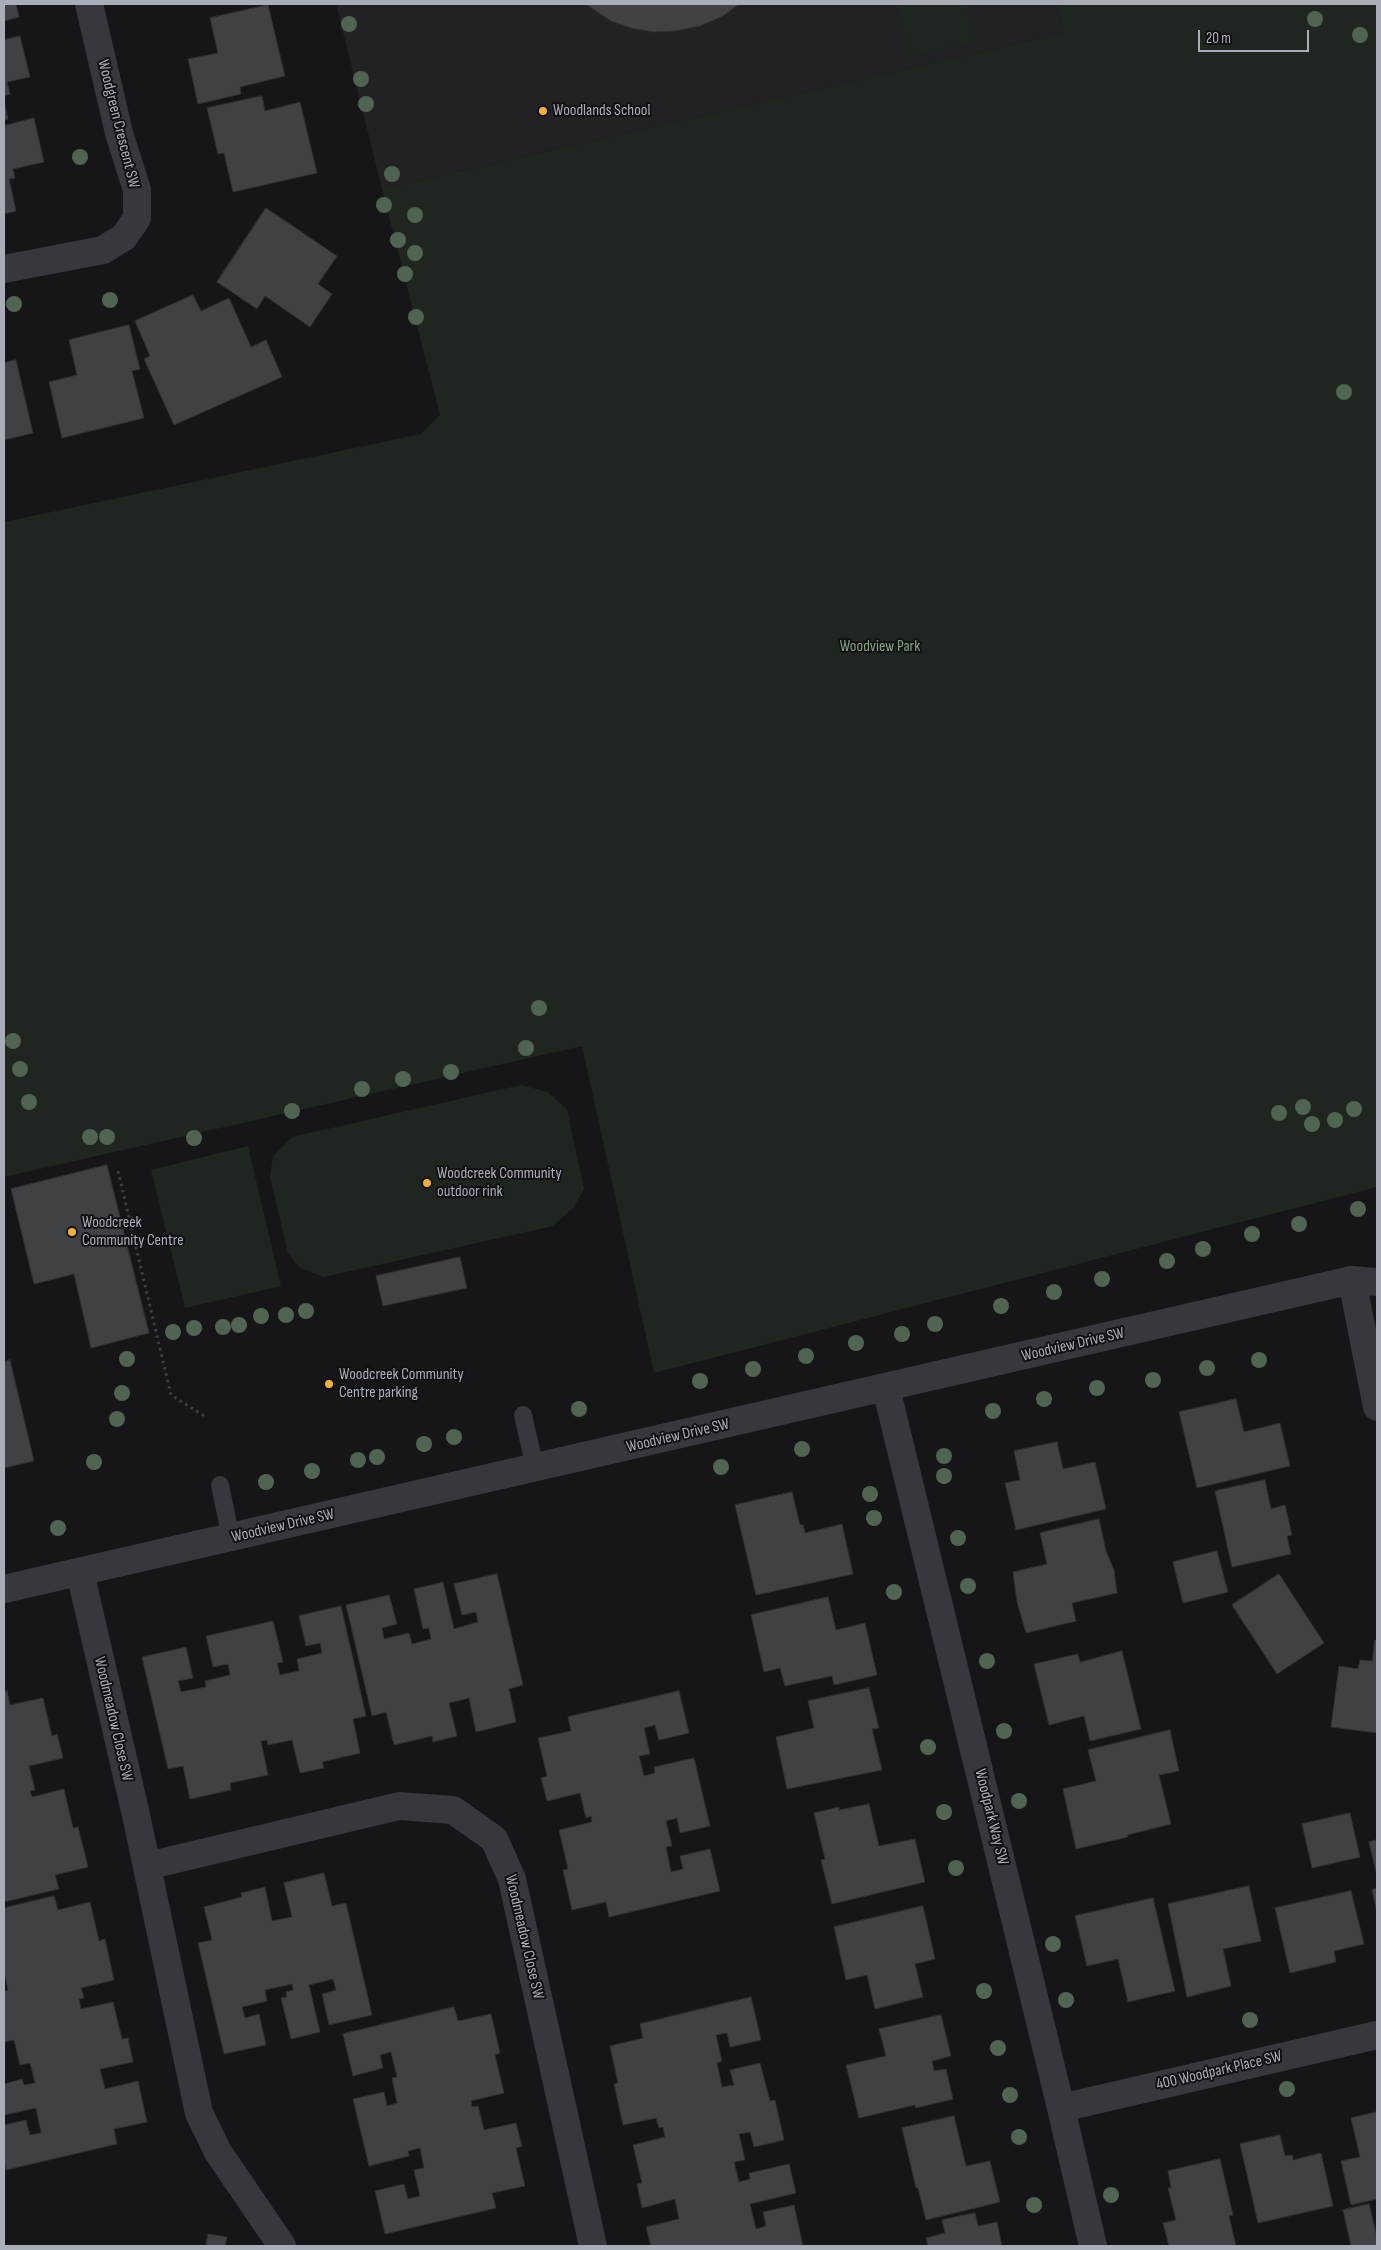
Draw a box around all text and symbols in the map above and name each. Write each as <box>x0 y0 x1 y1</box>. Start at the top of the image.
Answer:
scale bar <box>1201 20 1312 52</box>
text: 20 m <box>1206 29 1231 48</box>
street label: Woodgreen Crescent SW <box>93 58 143 190</box>
place label: Woodlands School <box>553 101 650 121</box>
marker: Woodlands School <box>537 105 549 117</box>
park label: Woodview Park <box>840 637 920 657</box>
place label: Woodcreek Community outdoor rink <box>437 1164 562 1202</box>
marker: Woodcreek Community outdoor rink <box>421 1177 433 1189</box>
place label: Woodcreek Community Centre <box>82 1213 184 1251</box>
marker: Woodcreek Community Centre <box>66 1226 78 1238</box>
street label: Woodview Drive SW <box>1020 1324 1126 1366</box>
place label: Woodcreek Community Centre parking <box>339 1365 464 1403</box>
marker: Woodcreek Community Centre parking <box>323 1378 335 1390</box>
street label: Woodview Drive SW <box>625 1415 731 1457</box>
street label: Woodview Drive SW <box>230 1505 336 1547</box>
street label: Woodmeadow Close SW <box>89 1655 137 1783</box>
street label: Woodpark Way SW <box>970 1767 1012 1867</box>
street label: Woodmeadow Close SW <box>500 1873 548 2001</box>
street label: 400 Woodpark Place SW <box>1154 2047 1284 2095</box>

